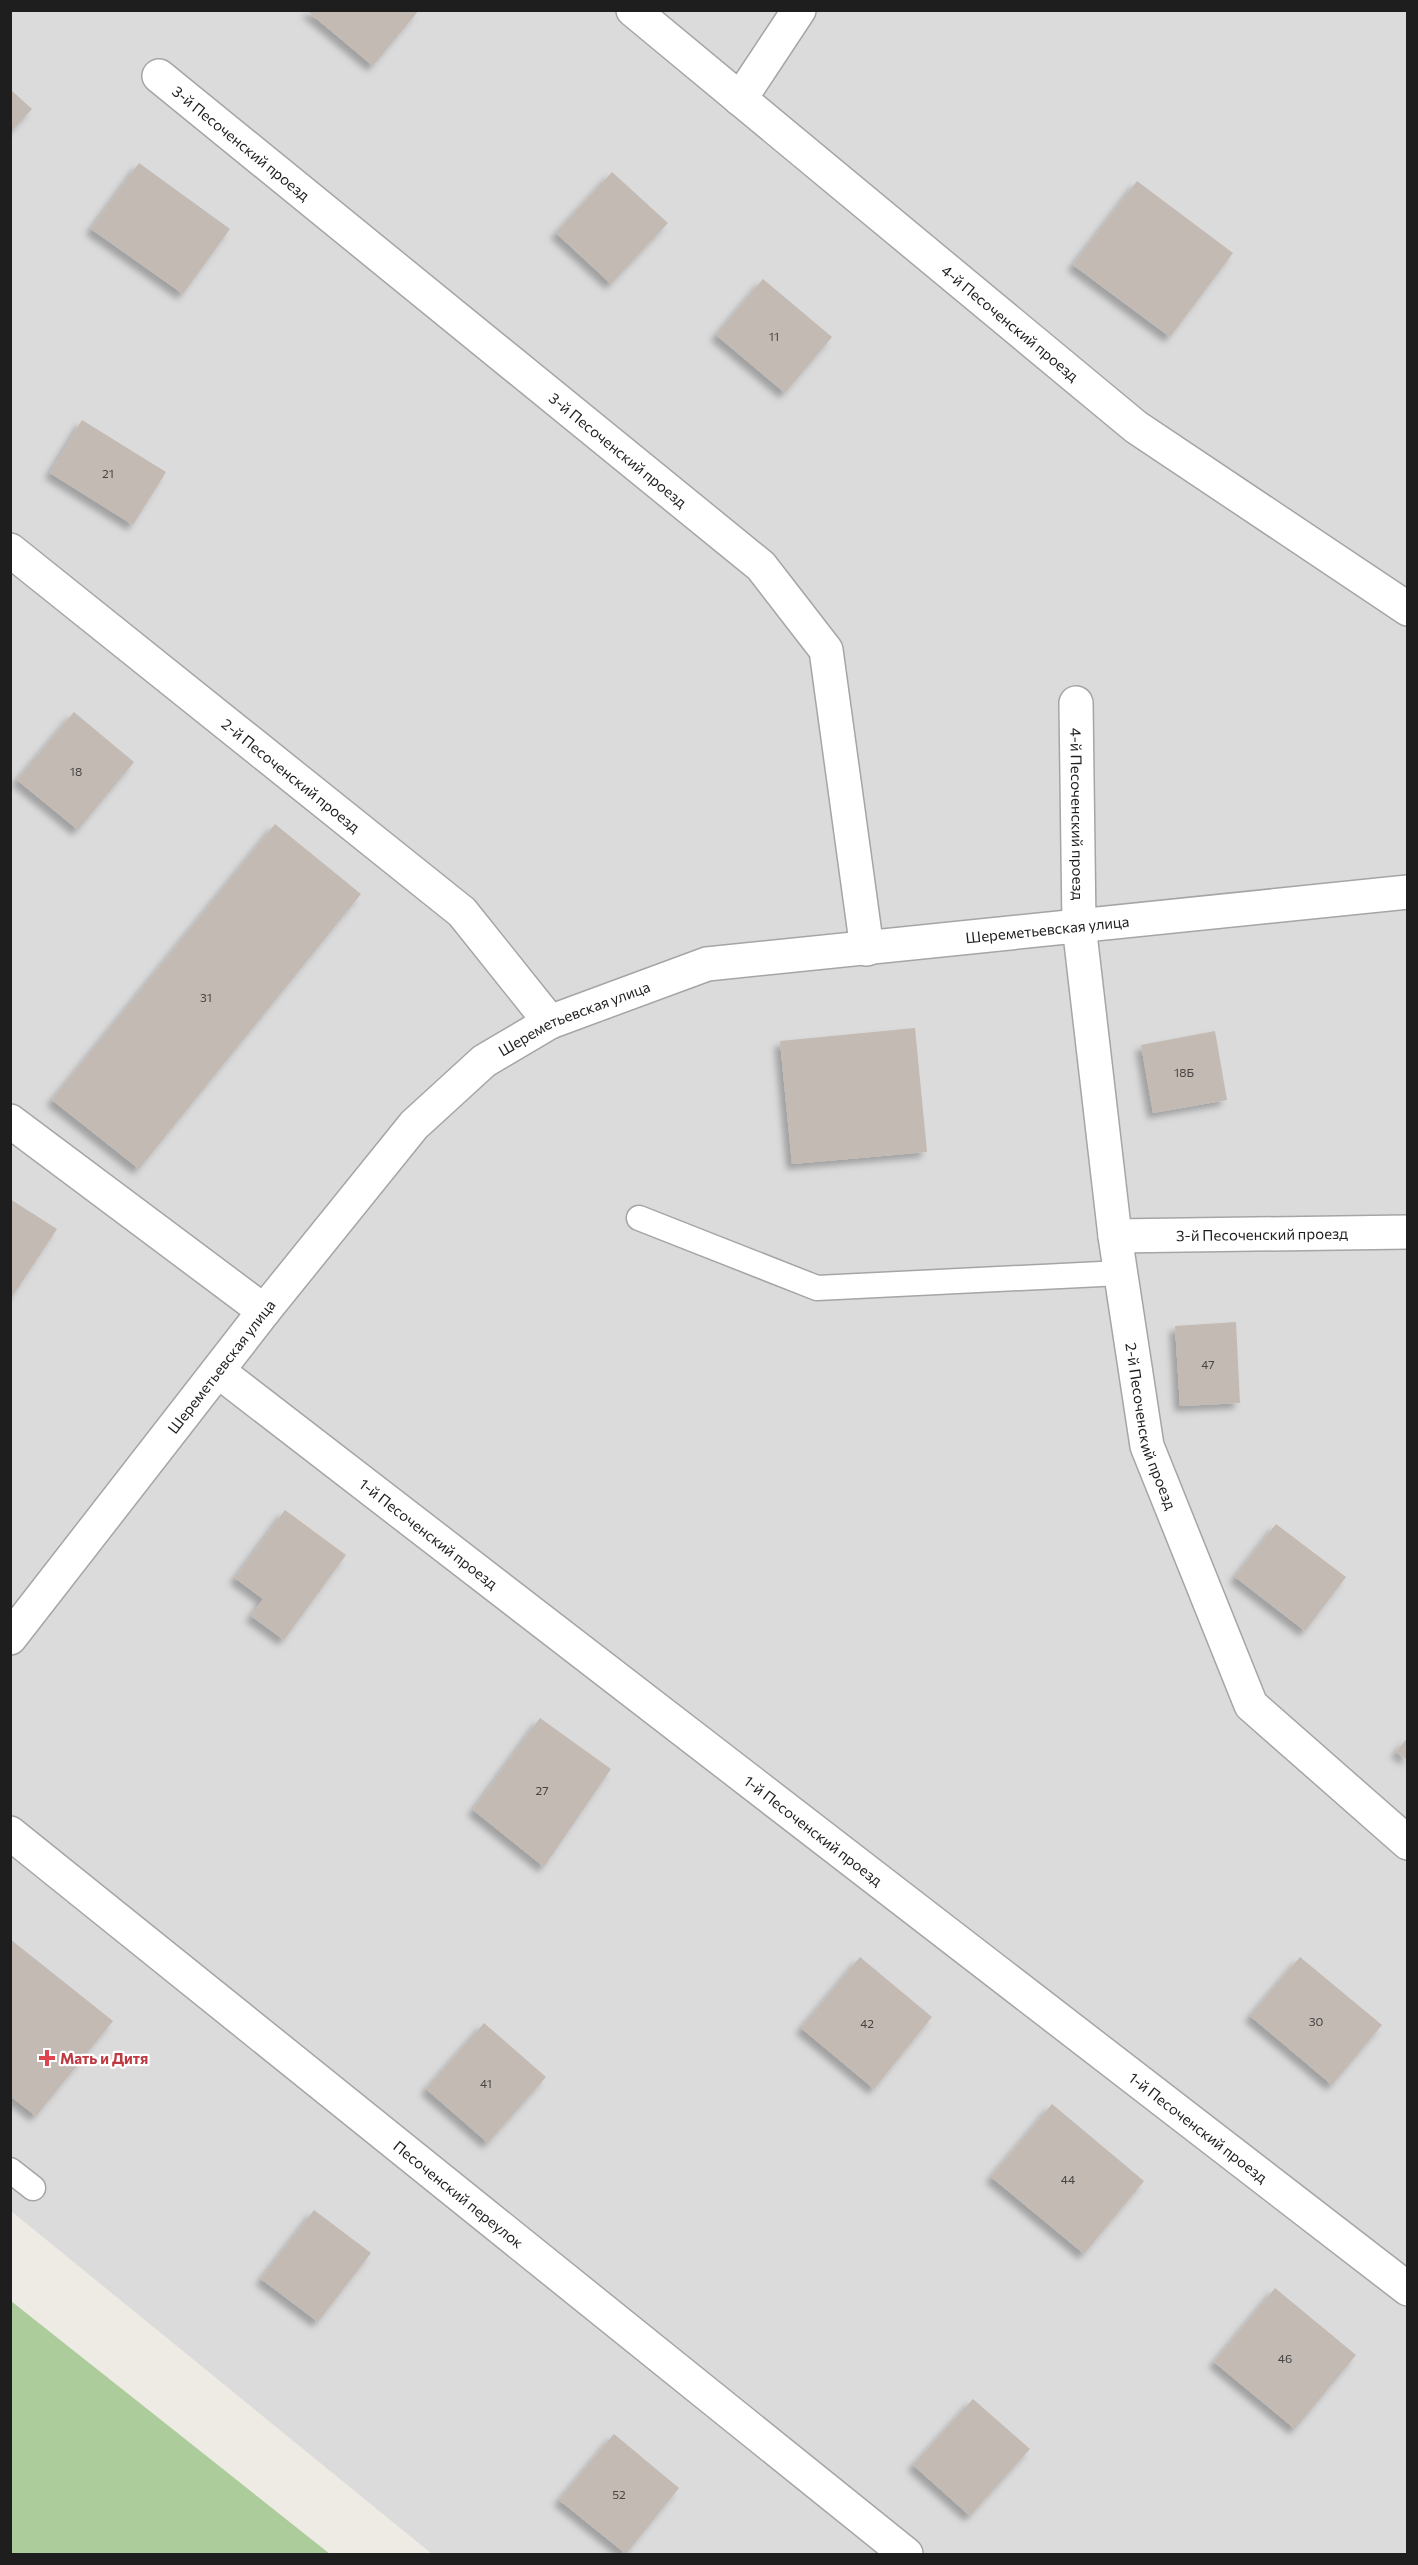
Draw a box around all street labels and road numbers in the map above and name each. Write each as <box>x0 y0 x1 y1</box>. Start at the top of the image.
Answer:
street label: 3-й Песоченский проезд <box>169 82 314 204</box>
street label: 4-й Песоченский проезд <box>938 261 1083 385</box>
street label: 3-й Песоченский проезд <box>546 388 691 511</box>
street label: 2-й Песоченский проезд <box>218 714 364 836</box>
street label: 4-й Песоченский проезд <box>1067 728 1088 901</box>
street label: Шереметьевская улица <box>965 912 1130 946</box>
street label: Шереметьевская улица <box>495 977 652 1060</box>
street label: 3-й Песоченский проезд <box>1176 1224 1348 1244</box>
street label: Шереметьевская улица <box>163 1296 279 1437</box>
street label: 2-й Песоченский проезд <box>1122 1341 1181 1512</box>
street label: 1-й Песоченский проезд <box>356 1474 502 1593</box>
street label: 1-й Песоченский проезд <box>741 1771 886 1890</box>
street label: 1-й Песоченский проезд <box>1125 2068 1271 2186</box>
street label: Песоченский переулок <box>390 2136 527 2252</box>

